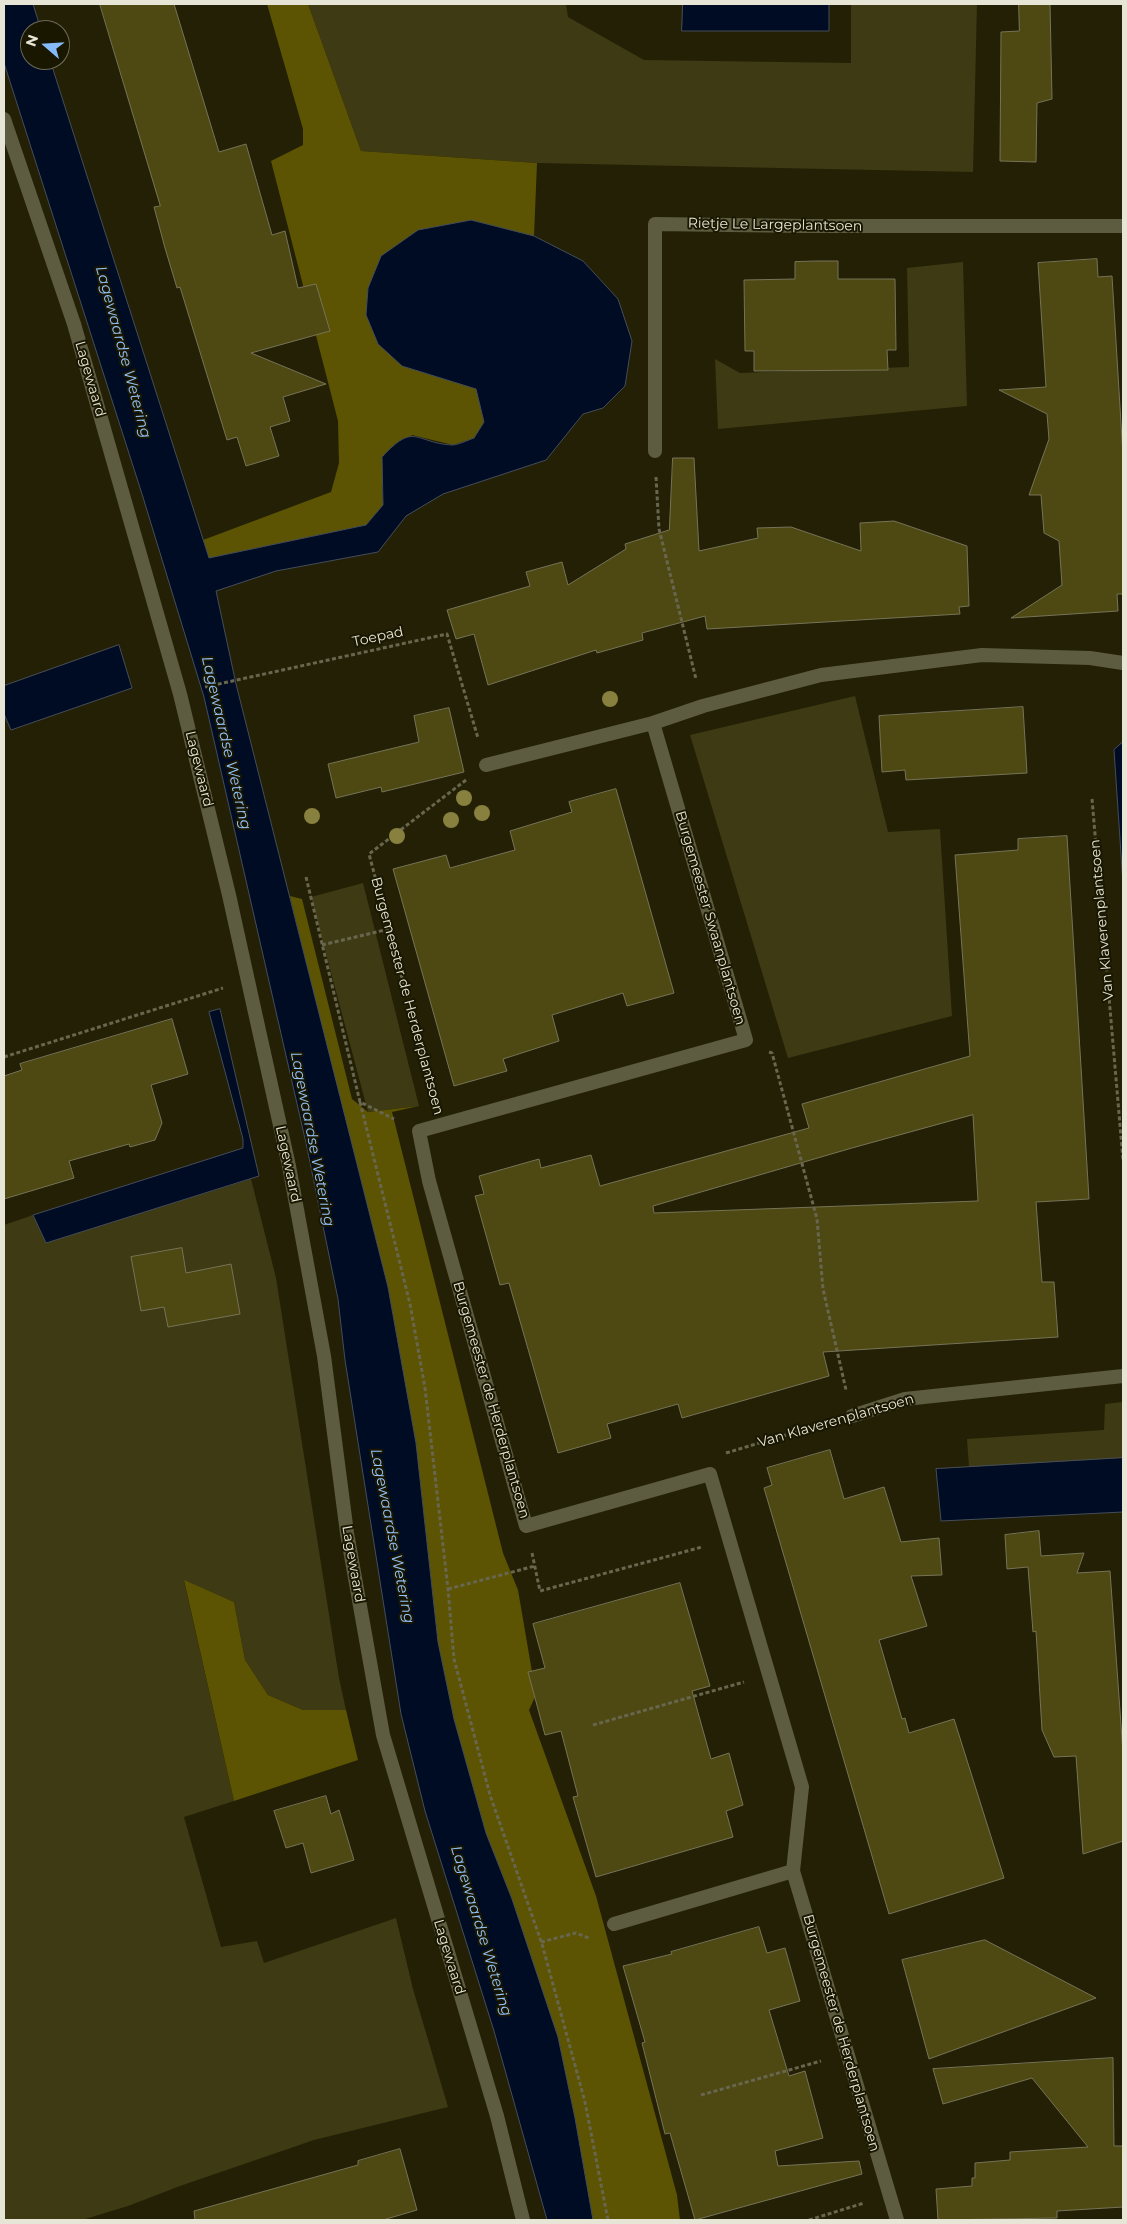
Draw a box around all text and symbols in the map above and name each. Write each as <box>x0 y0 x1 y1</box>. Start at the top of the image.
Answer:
north arrow <box>20 20 70 70</box>
text: N <box>21 32 42 49</box>
street label: Rietje Le Largeplantsoen <box>688 215 862 235</box>
water label: Lagewaardse Wetering <box>91 264 155 440</box>
street label: Lagewaard <box>71 339 109 419</box>
street label: Toepad <box>351 623 405 651</box>
water label: Lagewaardse Wetering <box>197 654 255 832</box>
street label: Lagewaard <box>181 729 217 809</box>
street label: Burgemeester Swaanplantsoen <box>671 809 749 1027</box>
street label: Van Klaverenplantsoen <box>1087 839 1117 1001</box>
street label: Burgemeester de Herderplantsoen <box>367 875 447 1117</box>
water label: Lagewaardse Wetering <box>286 1050 338 1228</box>
street label: Lagewaard <box>272 1124 304 1204</box>
street label: Burgemeester de Herderplantsoen <box>449 1280 533 1520</box>
street label: Van Klaverenplantsoen <box>756 1391 916 1451</box>
water label: Lagewaardse Wetering <box>366 1447 418 1625</box>
street label: Lagewaard <box>338 1524 368 1604</box>
water label: Lagewaardse Wetering <box>446 1843 516 2019</box>
street label: Burgemeester de Herderplantsoen <box>799 1913 883 2153</box>
street label: Lagewaard <box>430 1917 468 1997</box>

